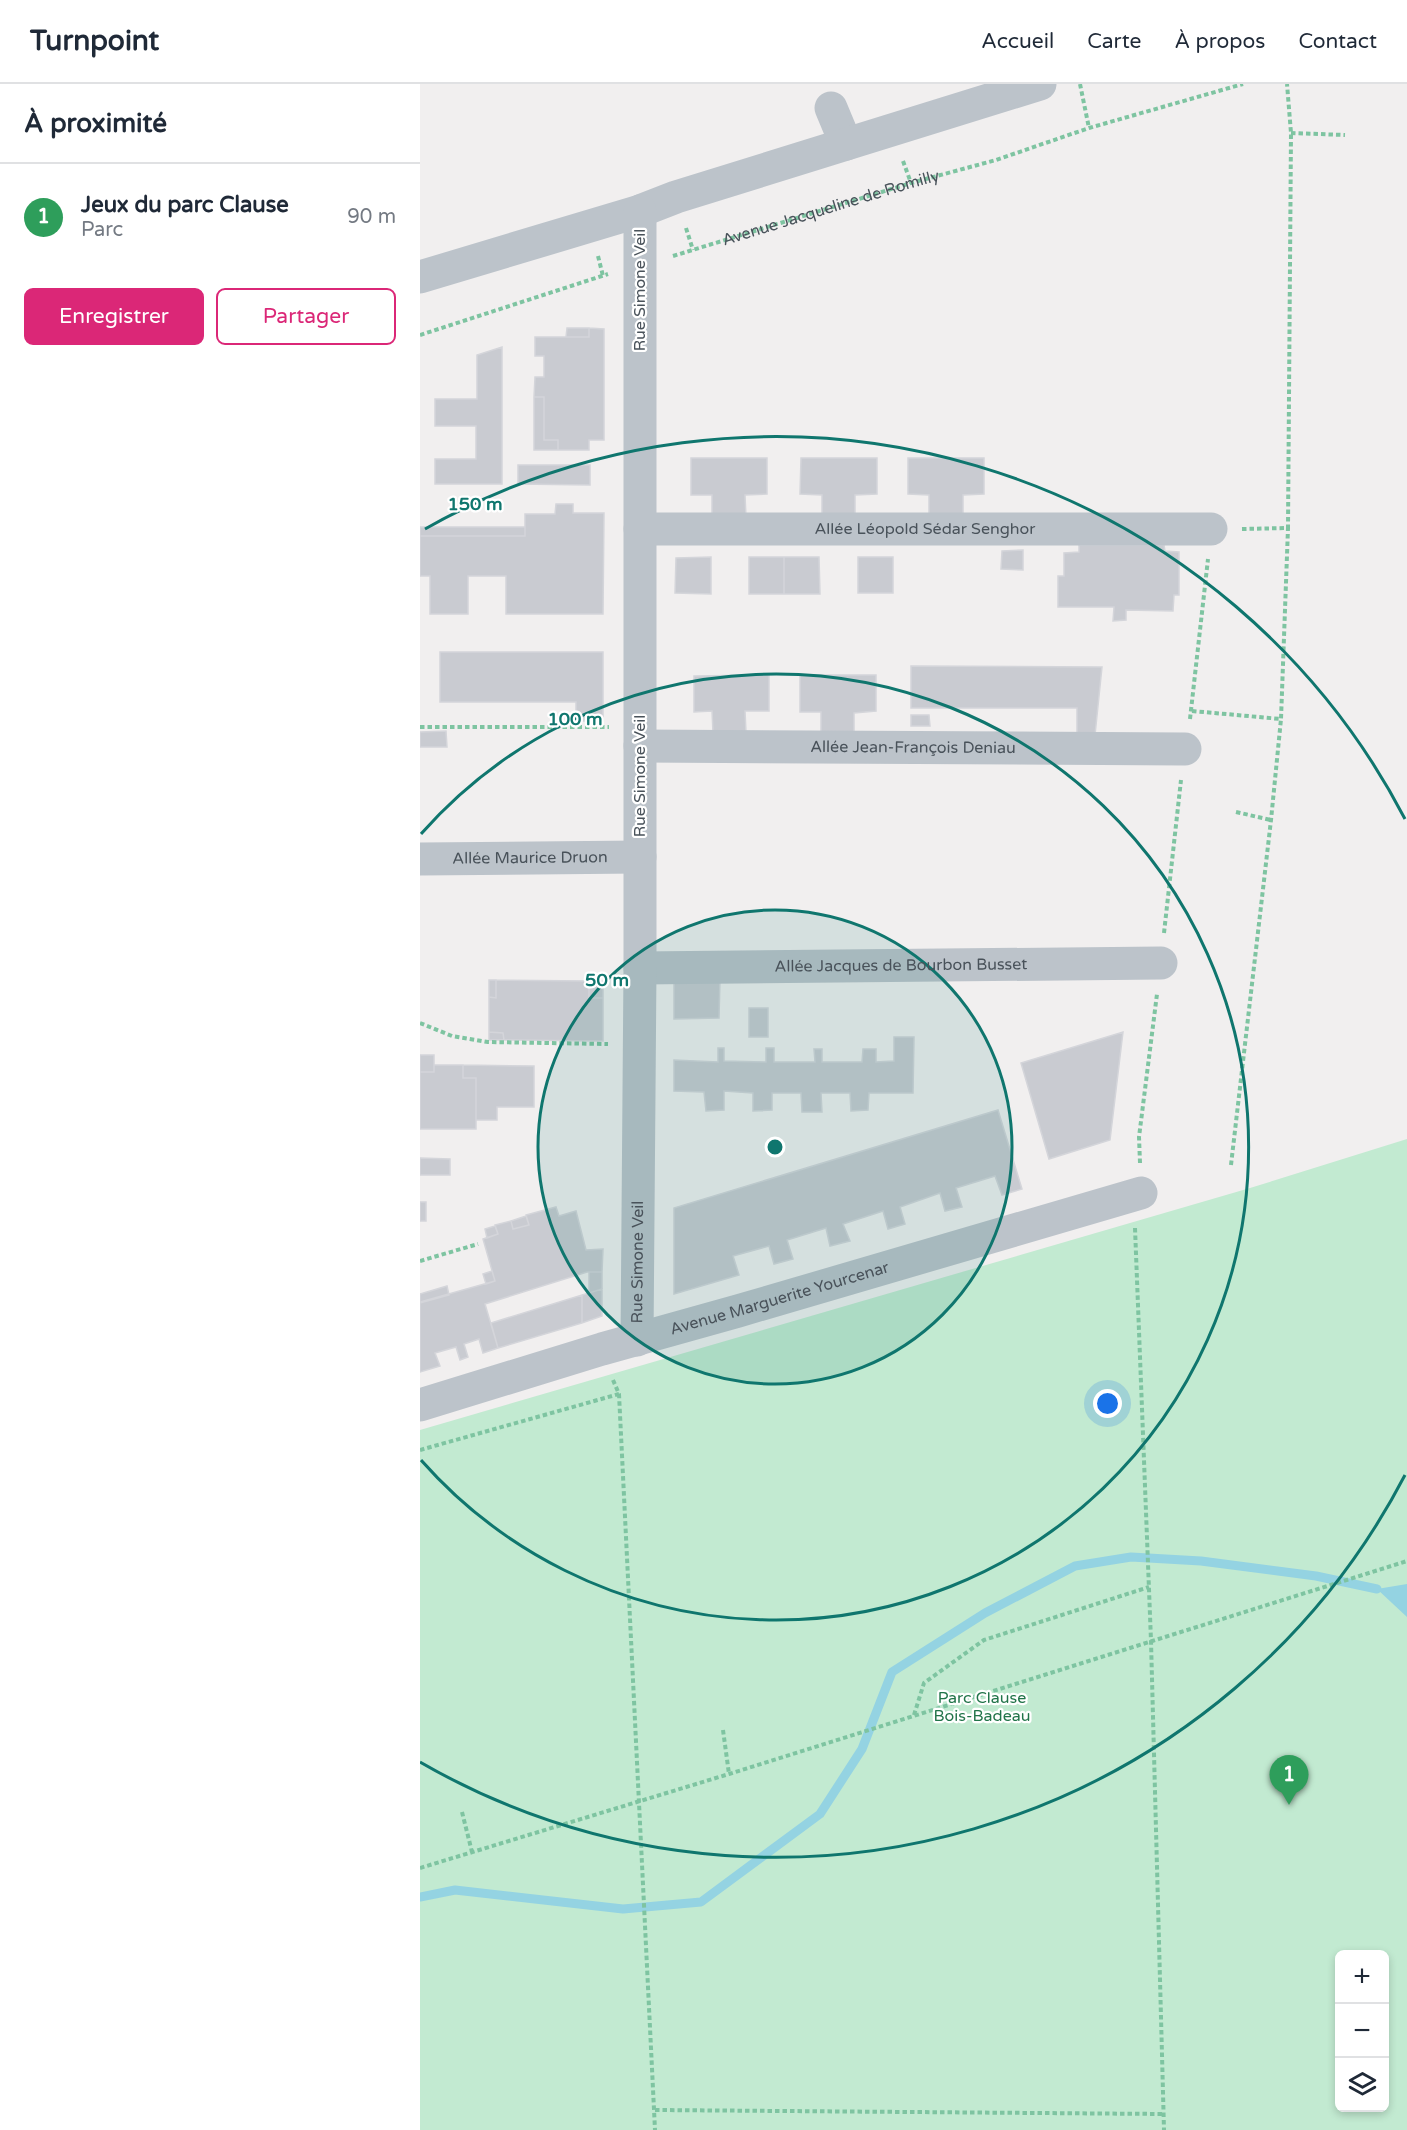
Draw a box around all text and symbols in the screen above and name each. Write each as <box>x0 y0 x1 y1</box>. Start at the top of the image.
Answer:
text: Turnpoint <box>30 24 159 58</box>
text: Accueil <box>981 29 1054 54</box>
text: Carte <box>1087 29 1141 54</box>
text: À propos <box>1174 29 1265 54</box>
text: Contact <box>1298 29 1377 54</box>
text: À proximité <box>24 108 167 139</box>
street label: Avenue Jacqueline de Romilly <box>720 166 942 250</box>
text: Jeux du parc Clause <box>81 192 289 218</box>
text: 1 <box>37 205 50 229</box>
text: 90 m <box>347 205 396 229</box>
text: Parc <box>81 218 123 242</box>
street label: Rue Simone Veil <box>630 229 650 351</box>
button: Enregistrer <box>24 288 204 345</box>
button: Partager <box>216 288 396 345</box>
text: 150 m <box>447 493 503 515</box>
street label: Allée Léopold Sédar Senghor <box>815 519 1036 539</box>
text: 100 m <box>547 708 603 730</box>
street label: Rue Simone Veil <box>630 715 650 837</box>
street label: Allée Jean-François Deniau <box>810 737 1016 758</box>
street label: Allée Maurice Druon <box>452 847 608 869</box>
street label: Allée Jacques de Bourbon Busset <box>774 954 1028 977</box>
text: 50 m <box>585 969 629 991</box>
centre of rings <box>765 1137 785 1157</box>
street label: Rue Simone Veil <box>627 1201 648 1323</box>
street label: Avenue Marguerite Yourcenar <box>668 1257 892 1339</box>
your location <box>1093 1389 1122 1418</box>
park label: Parc Clause Bois-Badeau <box>934 1688 1030 1726</box>
pin: 1 <box>1270 1756 1308 1805</box>
map controls <box>1335 1950 1389 2112</box>
button: + <box>1335 1950 1389 2004</box>
button: − <box>1335 2004 1389 2058</box>
button: layers <box>1335 2058 1389 2112</box>

